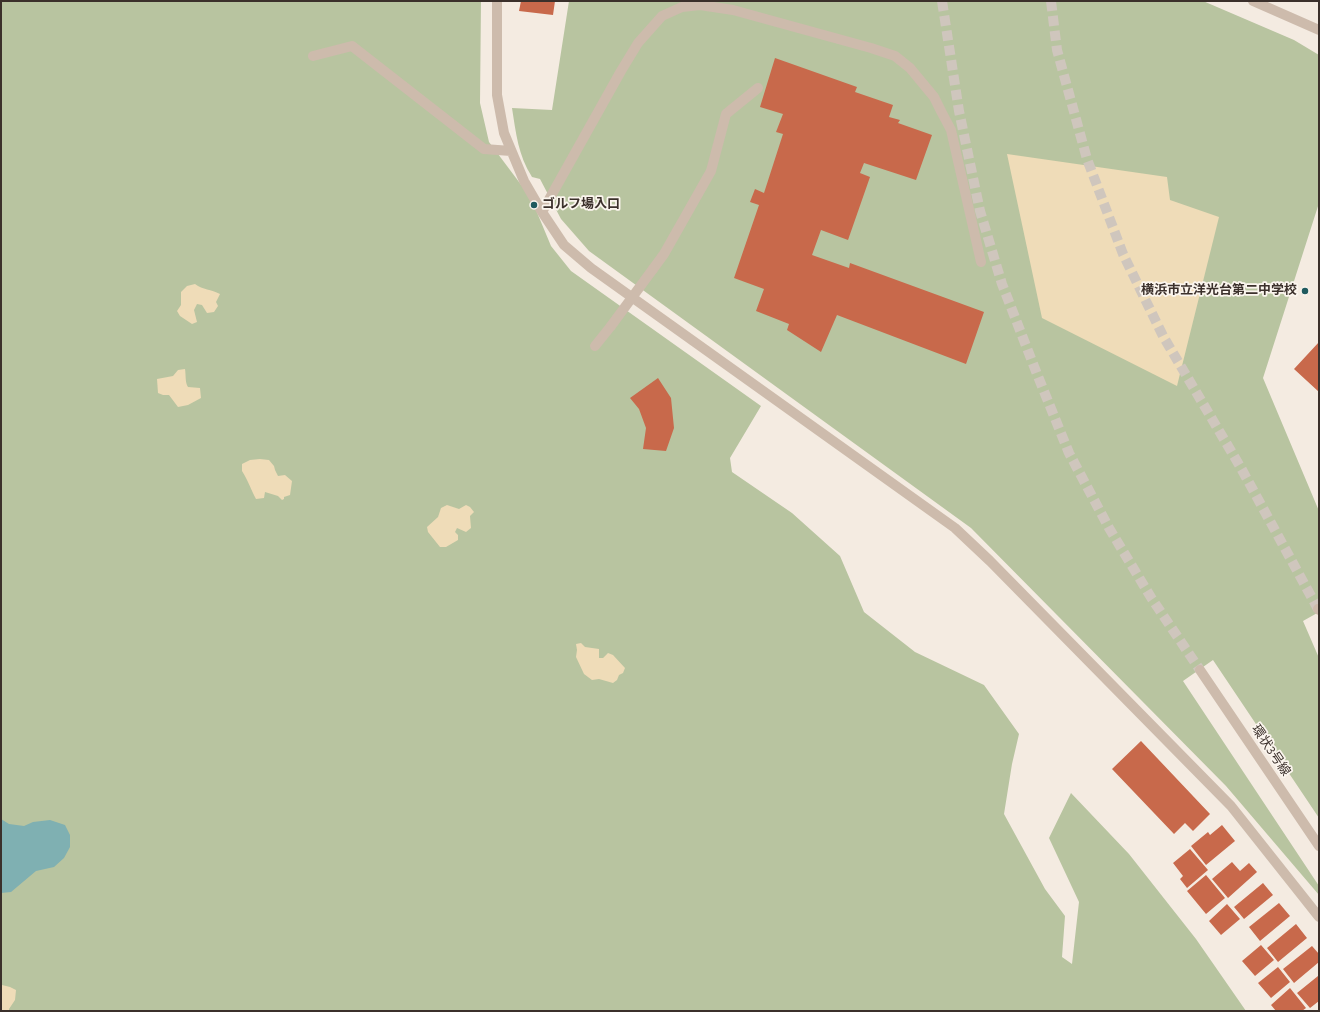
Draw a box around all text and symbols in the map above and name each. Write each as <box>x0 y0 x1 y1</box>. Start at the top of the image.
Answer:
place label: ゴルフ場入口 <box>542 197 620 213</box>
marker: ゴルフ場入口 <box>529 200 539 210</box>
place label: 横浜市立洋光台第二中学校 <box>1141 283 1297 299</box>
marker: 横浜市立洋光台第二中学校 <box>1300 286 1310 296</box>
street label: 環状3号線 <box>1247 722 1293 780</box>

